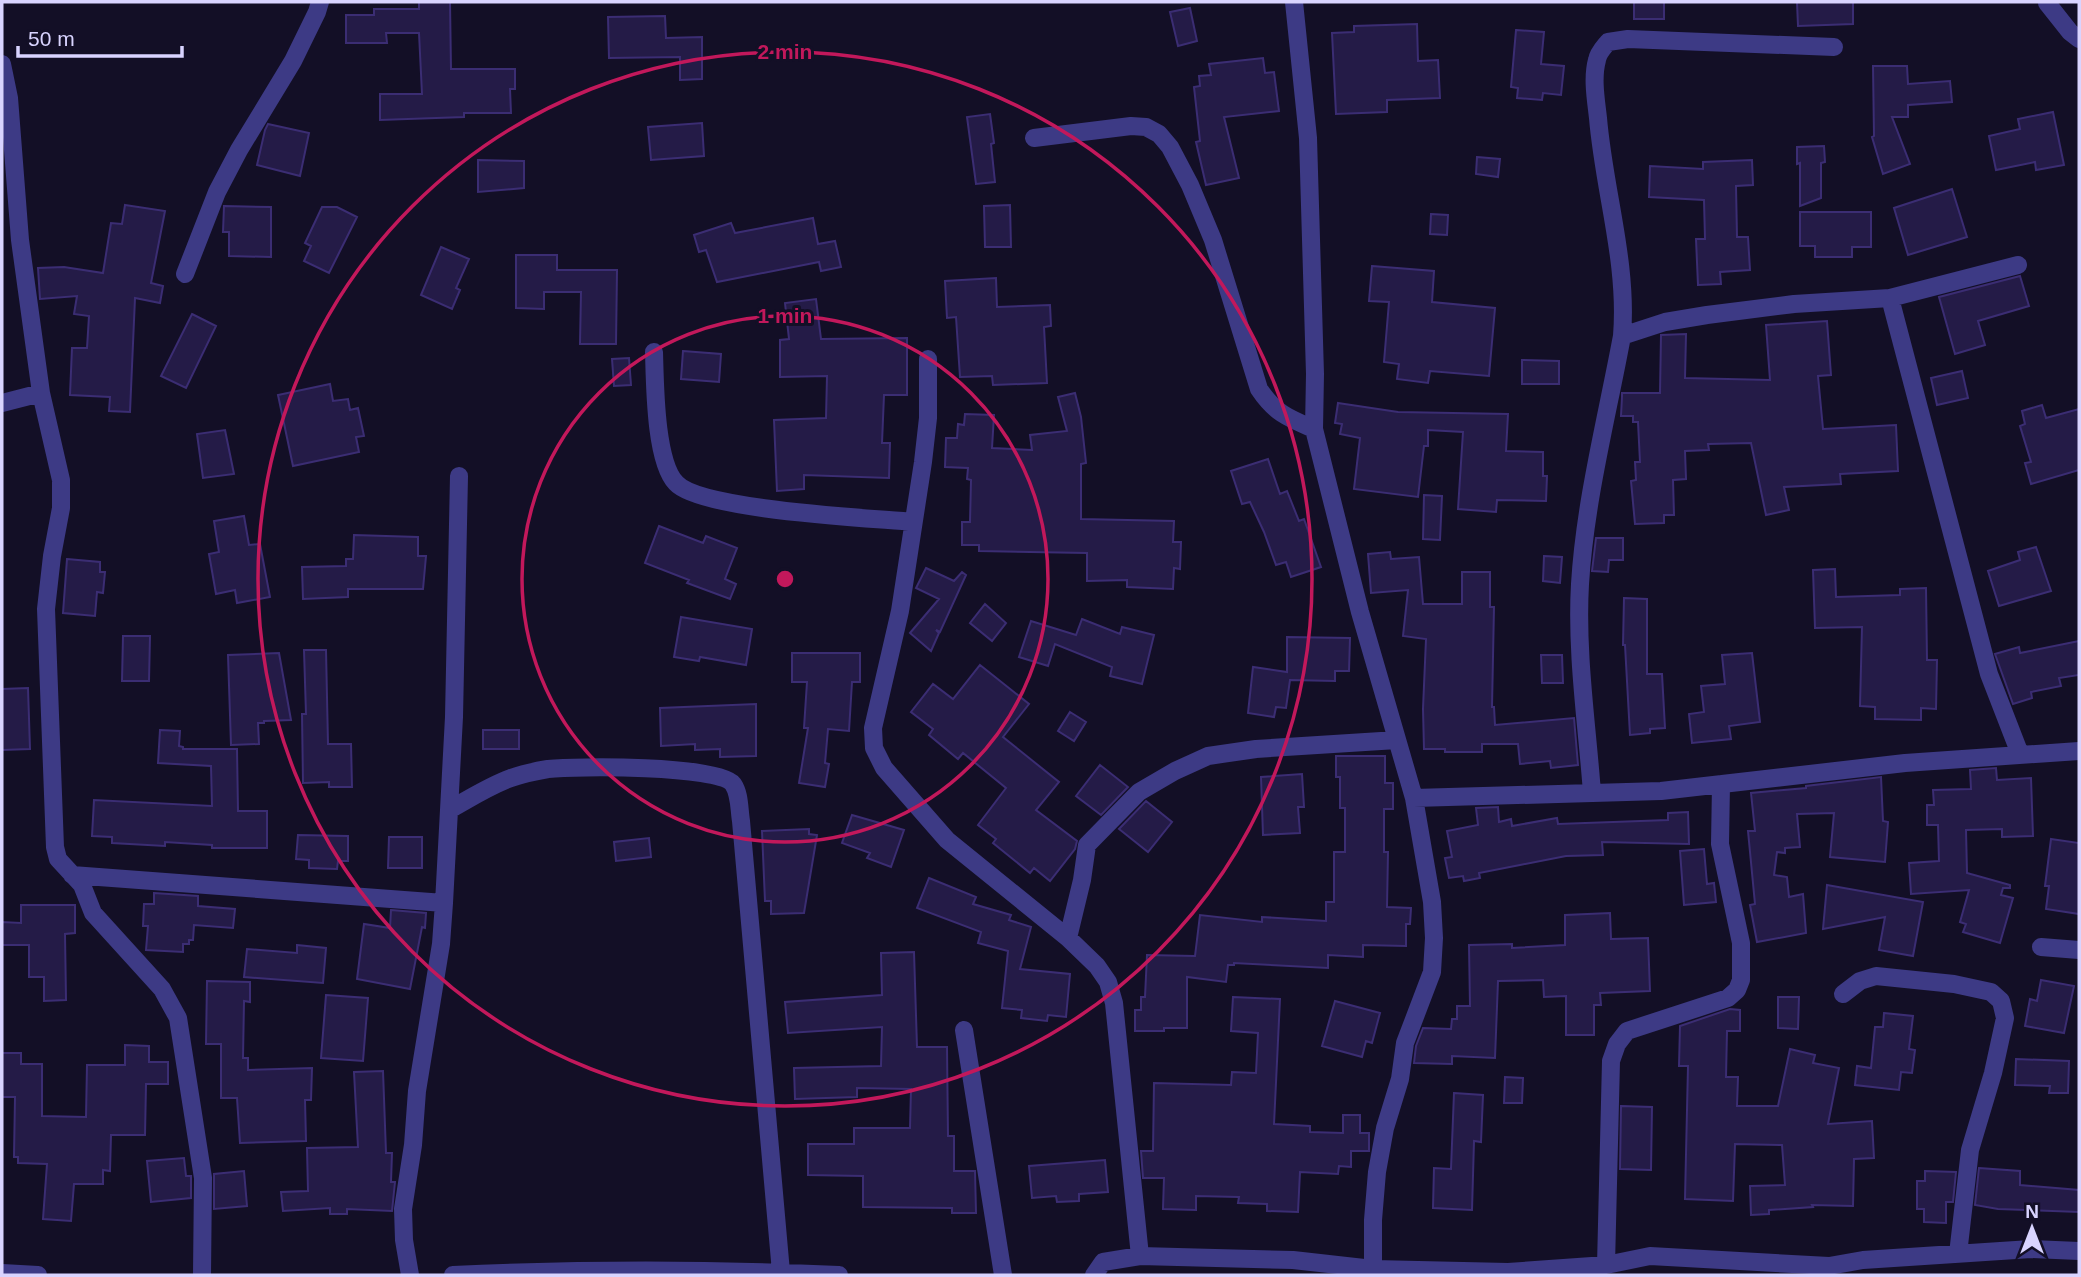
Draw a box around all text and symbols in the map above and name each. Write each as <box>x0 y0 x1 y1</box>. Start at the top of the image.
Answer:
scale bar <box>18 14 182 58</box>
text: 50 m <box>28 27 75 50</box>
text: 2 min <box>758 40 812 63</box>
text: 1 min <box>758 304 812 327</box>
centre of rings <box>773 567 797 591</box>
north arrow <box>1997 1193 2067 1263</box>
text: N <box>2025 1201 2039 1222</box>

